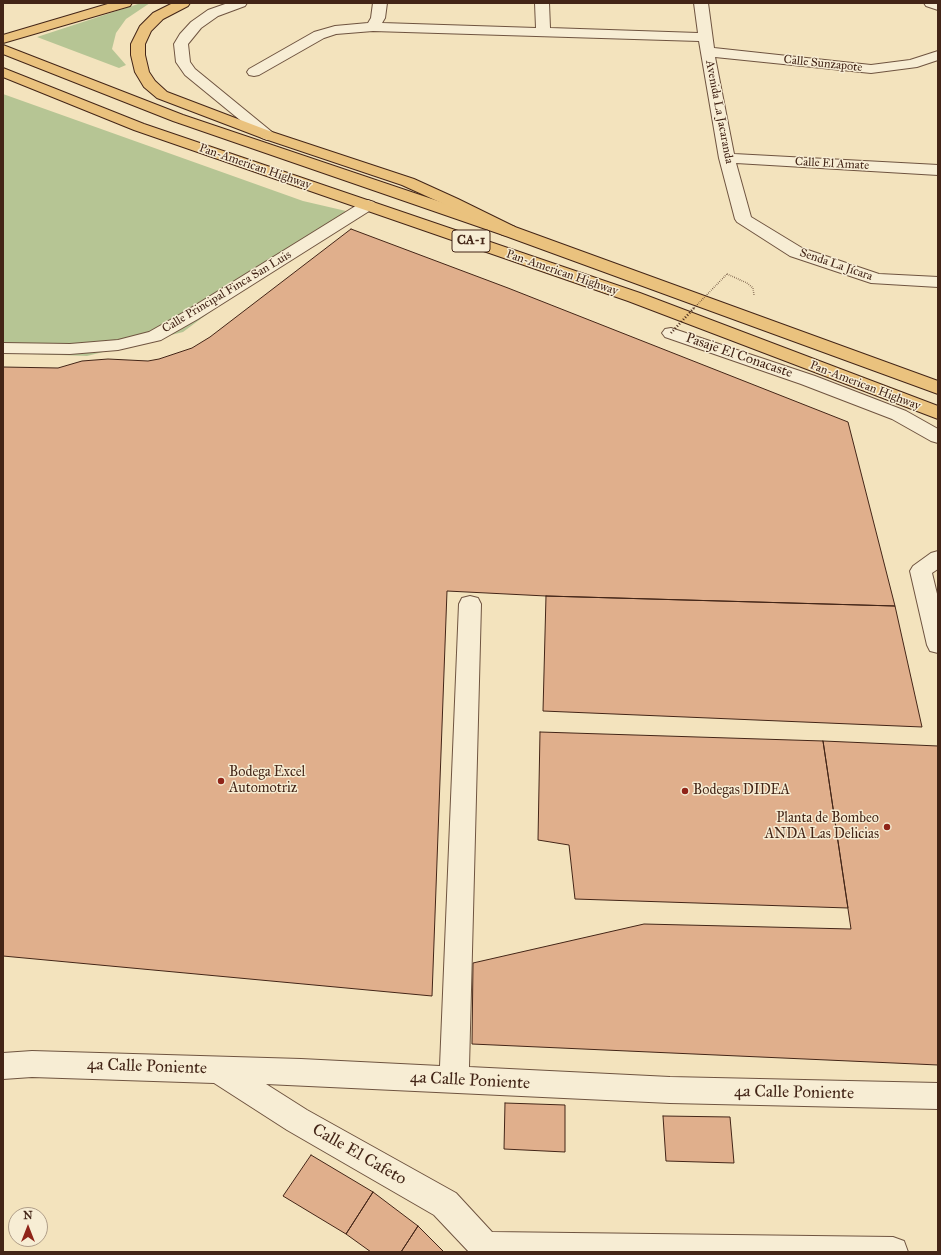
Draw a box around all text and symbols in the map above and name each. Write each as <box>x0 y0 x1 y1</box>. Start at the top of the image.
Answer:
street label: Calle Sunzapote <box>783 53 863 75</box>
street label: Avenida La Jacaranda <box>702 59 736 165</box>
street label: Pan-American Highway <box>197 141 313 193</box>
street label: Calle El Amate <box>795 155 869 173</box>
road number: CA-1 <box>452 230 490 252</box>
street label: Senda La Jícara <box>798 246 874 284</box>
street label: Pan-American Highway <box>504 247 620 299</box>
street label: Calle Principal Finca San Luis <box>160 248 294 336</box>
street label: Pasaje El Conacaste <box>683 330 795 382</box>
street label: Pan-American Highway <box>808 358 922 414</box>
place label: Bodega Excel Automotriz <box>229 765 305 798</box>
marker: Bodega Excel Automotriz <box>216 776 226 786</box>
place label: Bodegas DIDEA <box>693 783 790 799</box>
marker: Bodegas DIDEA <box>680 786 690 796</box>
place label: Planta de Bombeo ANDA Las Delicias <box>765 811 879 844</box>
marker: Planta de Bombeo ANDA Las Delicias <box>882 822 892 832</box>
street label: 4a Calle Poniente <box>87 1055 207 1079</box>
street label: 4a Calle Poniente <box>410 1068 530 1094</box>
street label: 4a Calle Poniente <box>734 1082 854 1104</box>
street label: Calle El Cafeto <box>308 1120 410 1190</box>
north arrow <box>8 1207 48 1247</box>
text: N <box>23 1209 33 1222</box>

